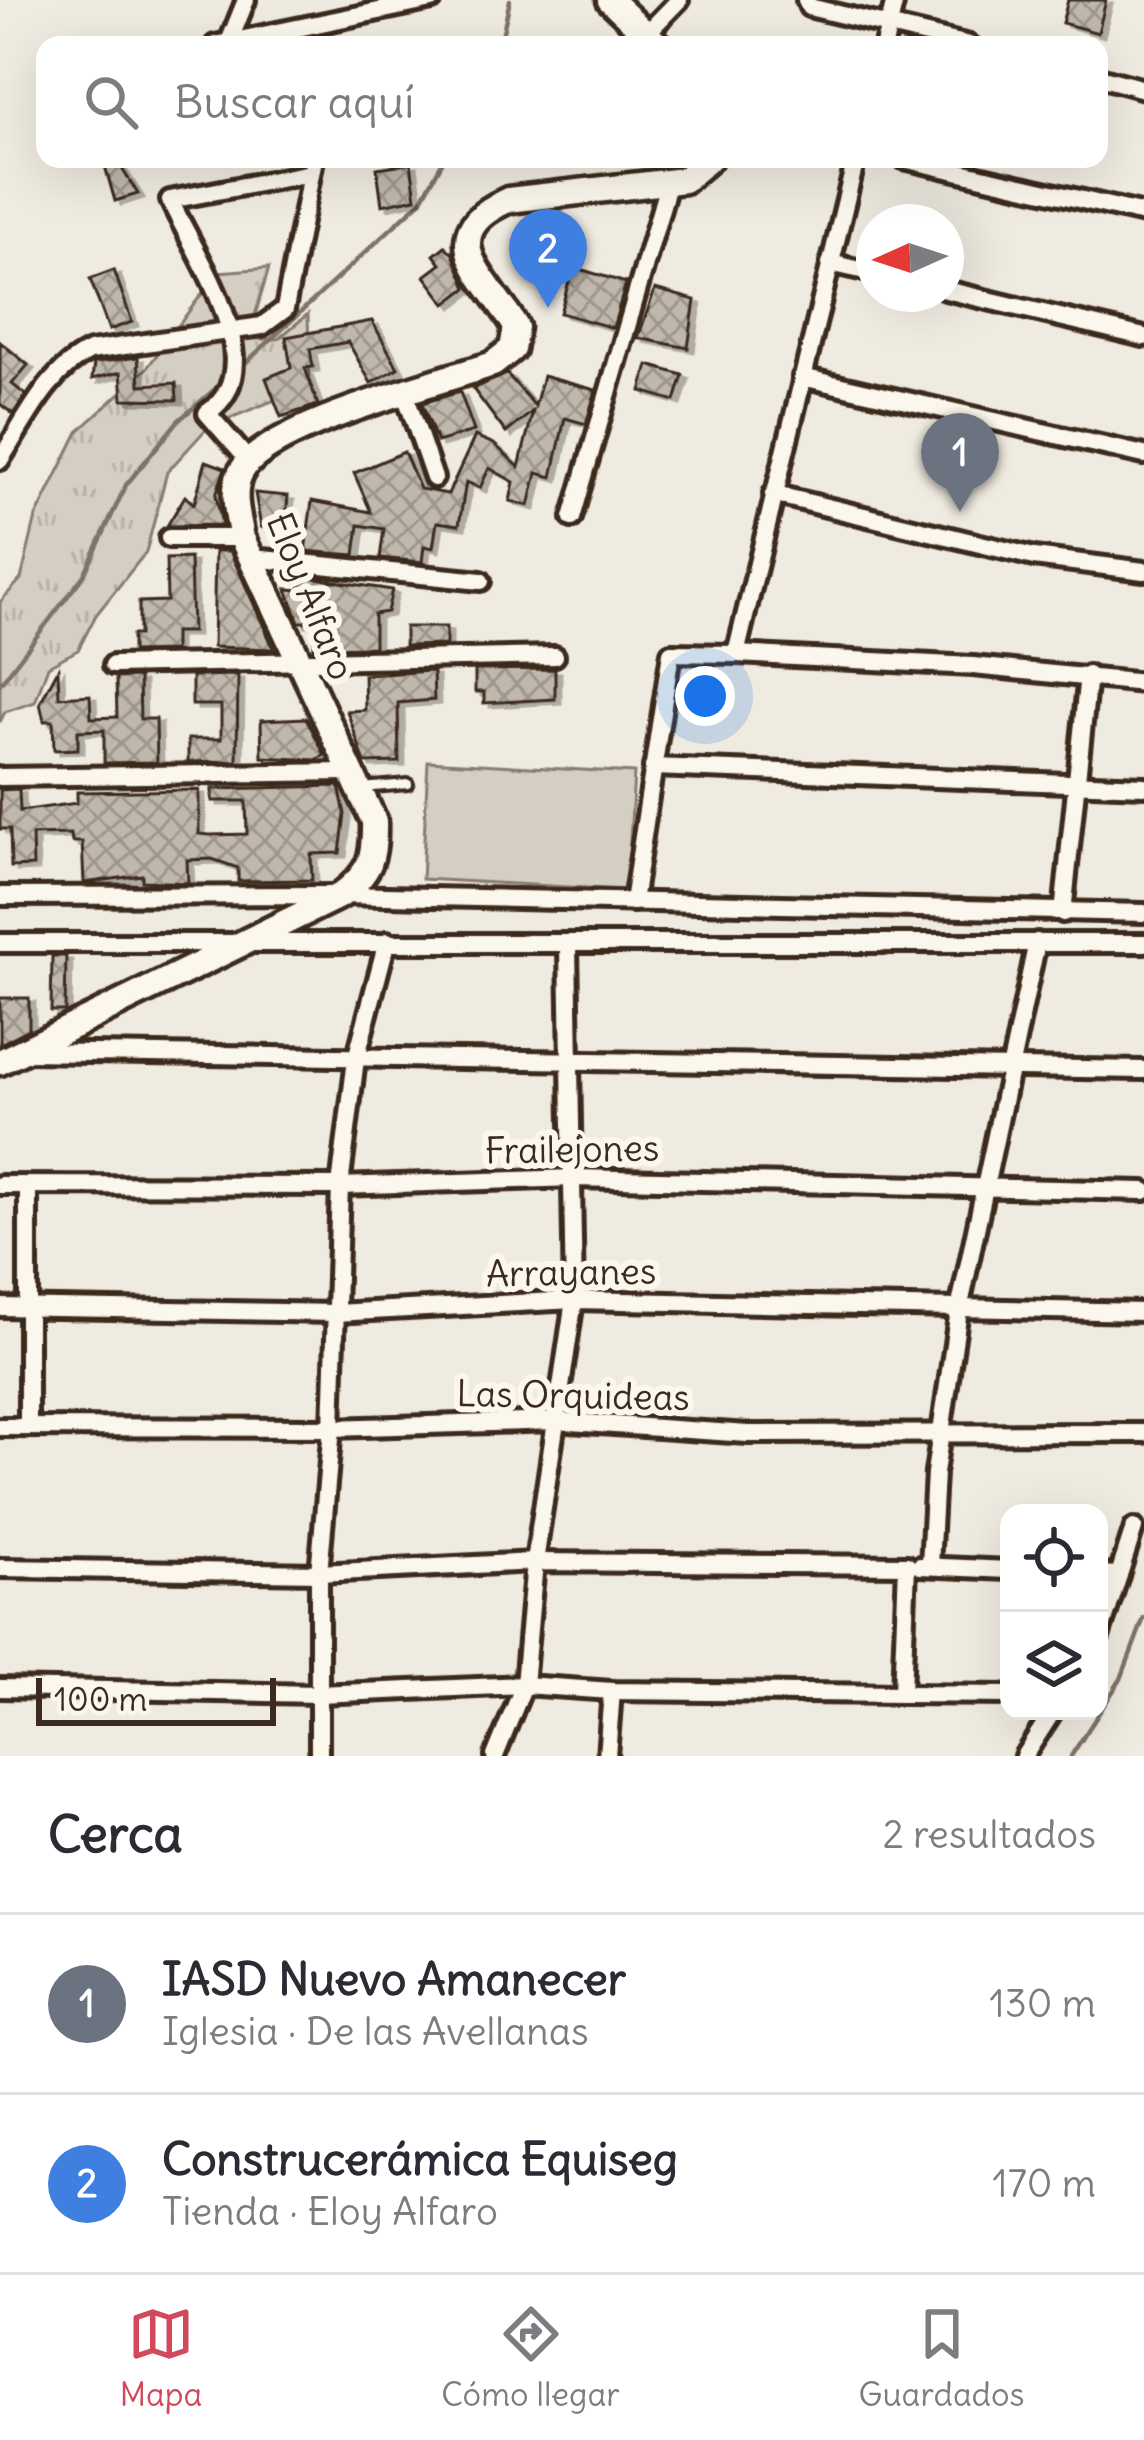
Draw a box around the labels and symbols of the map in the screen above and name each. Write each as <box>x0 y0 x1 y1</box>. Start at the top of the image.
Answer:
north arrow <box>856 204 964 312</box>
pin: 2 <box>509 209 587 308</box>
pin: 1 <box>921 413 999 512</box>
street label: Eloy Alfaro <box>257 506 364 686</box>
your location <box>675 666 735 726</box>
street label: Frailejones <box>485 1125 659 1174</box>
street label: Arrayanes <box>486 1249 656 1296</box>
street label: Las Orquideas <box>456 1371 690 1420</box>
scale bar <box>36 1672 276 1725</box>

